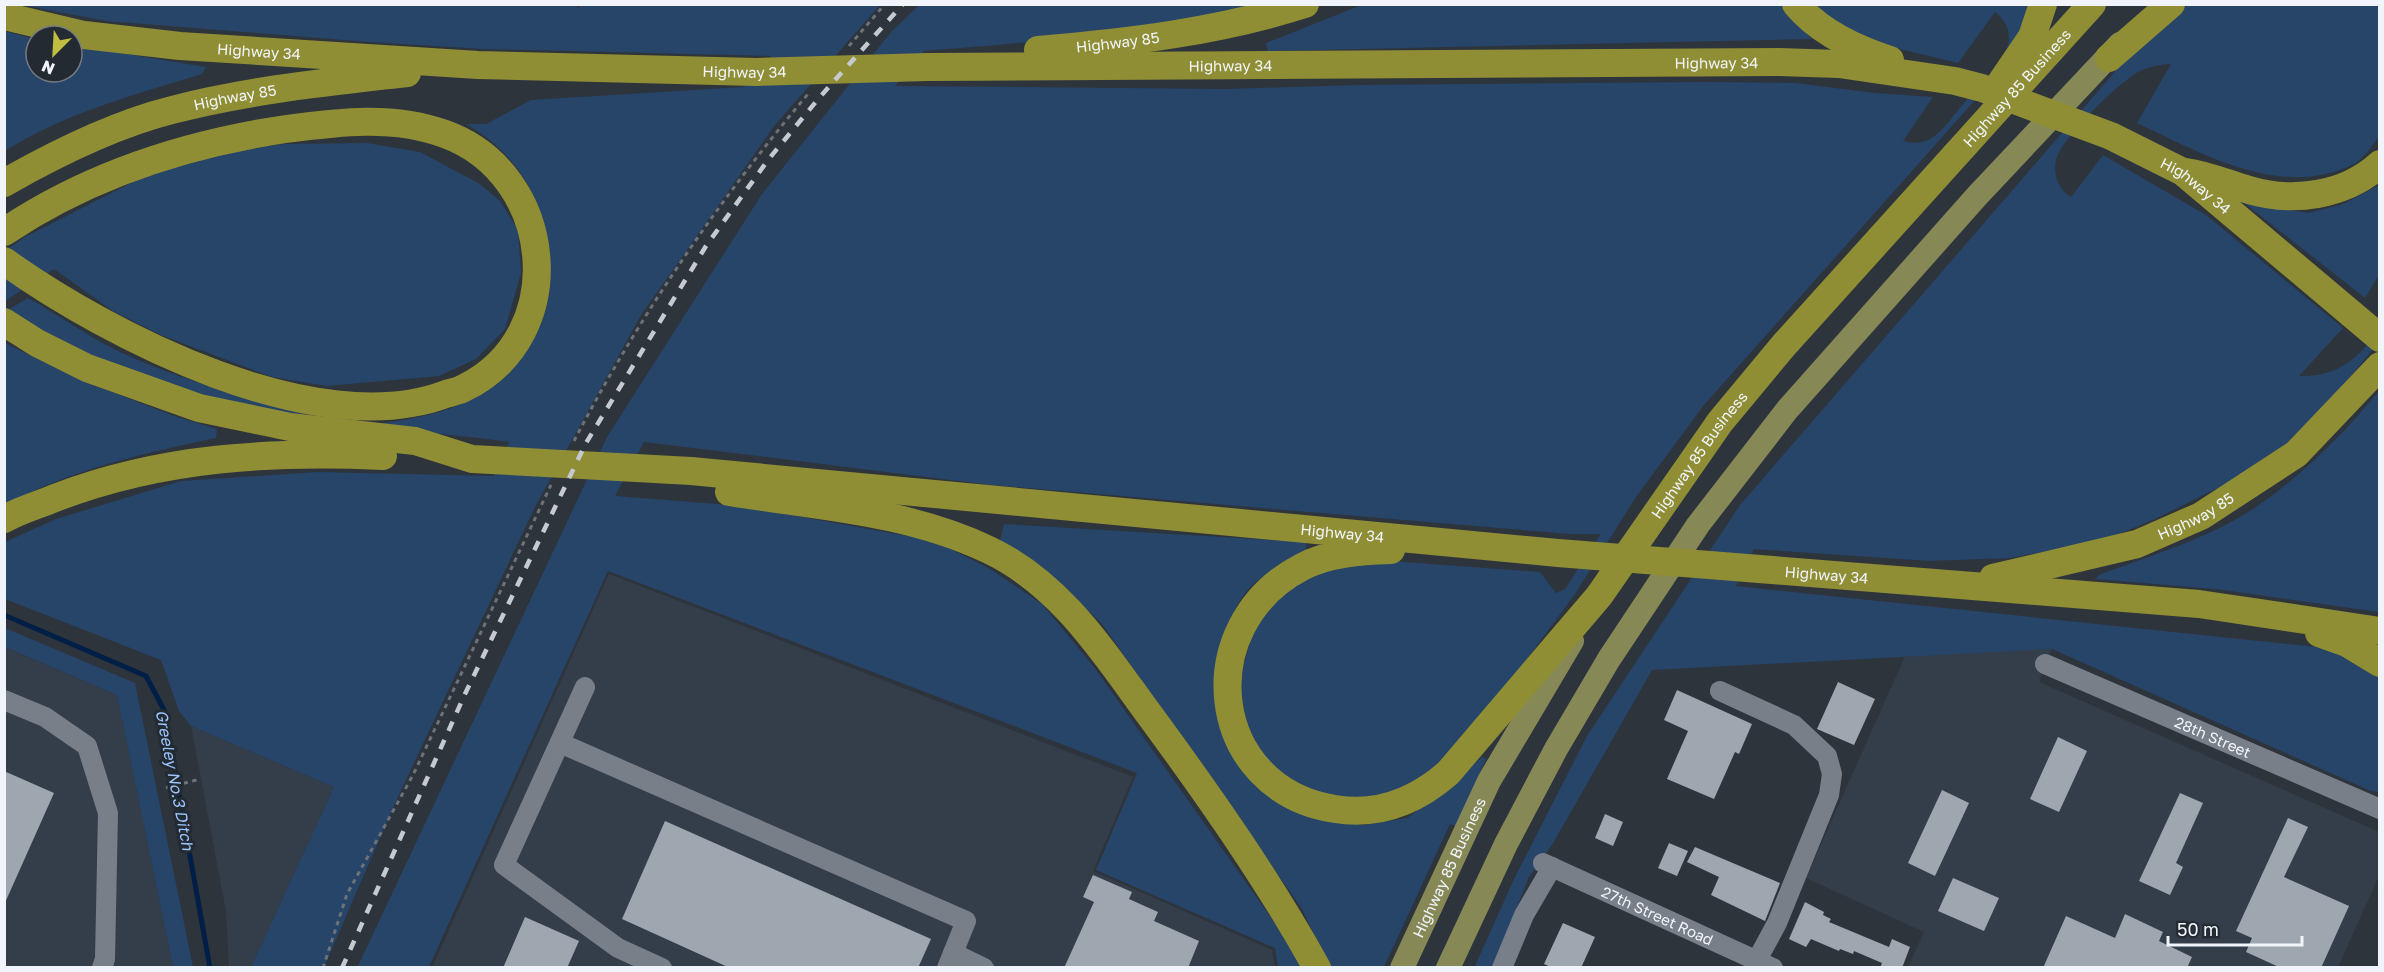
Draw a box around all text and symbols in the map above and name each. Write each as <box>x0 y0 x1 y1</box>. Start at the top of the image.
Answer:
north arrow <box>24 24 84 84</box>
street label: Highway 85 Business <box>1959 25 2074 150</box>
street label: Highway 85 <box>1075 28 1160 55</box>
street label: Highway 34 <box>217 39 301 63</box>
street label: Highway 34 <box>1674 53 1758 72</box>
text: N <box>38 56 58 79</box>
street label: Highway 34 <box>1188 56 1272 74</box>
street label: Highway 34 <box>702 62 787 81</box>
street label: Highway 85 <box>192 80 278 113</box>
street label: Highway 34 <box>2158 153 2235 218</box>
street label: Highway 85 Business <box>1647 387 1751 522</box>
street label: Highway 85 <box>2155 488 2237 543</box>
street label: Highway 34 <box>1300 520 1385 546</box>
street label: Highway 34 <box>1784 562 1869 587</box>
water label: Greeley No.3 Ditch <box>152 708 199 853</box>
street label: 28th Street <box>2172 712 2254 761</box>
street label: Highway 85 Business <box>1408 794 1489 940</box>
street label: 27th Street Road <box>1599 882 1716 949</box>
scale bar <box>2168 909 2302 947</box>
text: 50 m <box>2177 918 2219 940</box>

